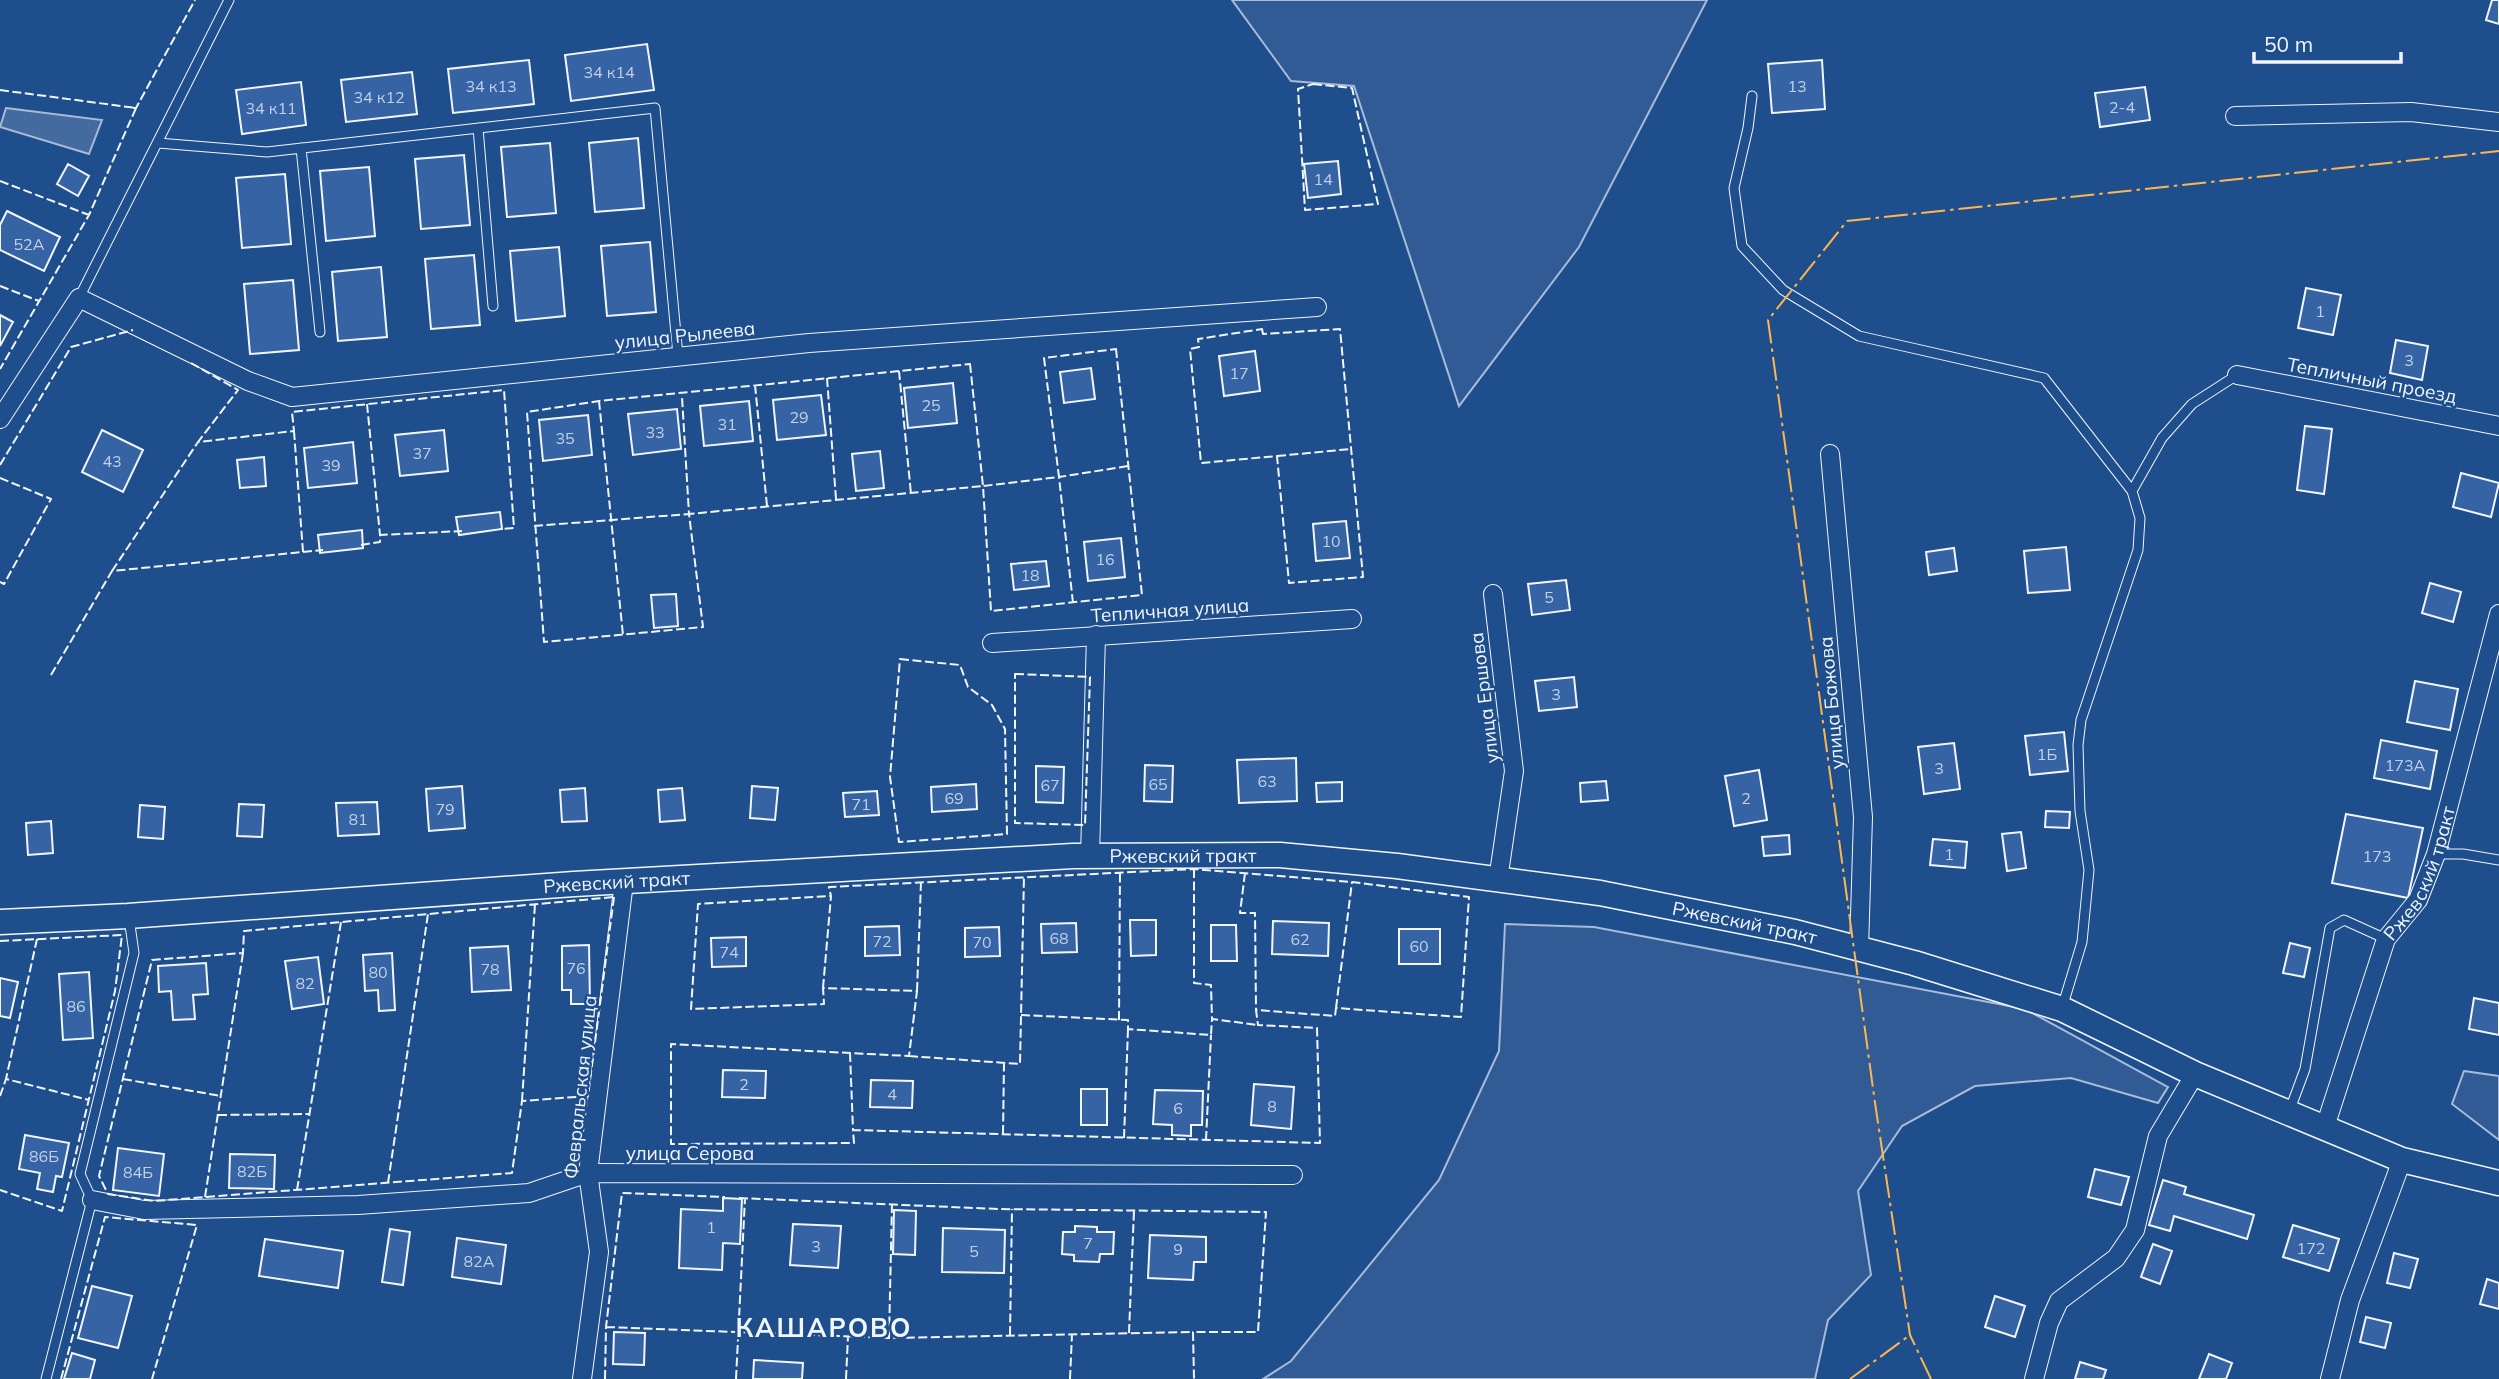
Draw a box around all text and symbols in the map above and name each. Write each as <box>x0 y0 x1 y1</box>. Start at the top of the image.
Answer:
scale bar <box>2254 21 2401 65</box>
text: 50 m <box>2264 31 2313 57</box>
house number: 34 к14 <box>583 62 635 82</box>
house number: 34 к13 <box>465 76 517 96</box>
house number: 13 <box>1787 76 1807 96</box>
house number: 34 к12 <box>353 87 405 107</box>
house number: 2-4 <box>2109 97 2135 117</box>
house number: 34 к11 <box>245 98 297 118</box>
house number: 14 <box>1313 169 1333 189</box>
house number: 52А <box>14 234 45 254</box>
house number: 1 <box>2315 301 2325 321</box>
street label: улица Рылеева <box>614 316 756 354</box>
house number: 3 <box>2404 350 2414 370</box>
street label: Тепличный проезд <box>2285 352 2459 408</box>
house number: 17 <box>1229 363 1249 383</box>
house number: 25 <box>921 395 941 415</box>
house number: 29 <box>789 407 809 427</box>
house number: 31 <box>717 414 737 434</box>
house number: 33 <box>645 422 665 442</box>
house number: 35 <box>555 428 575 448</box>
house number: 37 <box>412 443 432 463</box>
house number: 43 <box>102 451 122 471</box>
house number: 39 <box>321 455 341 475</box>
house number: 10 <box>1321 531 1341 551</box>
house number: 16 <box>1095 549 1115 569</box>
house number: 18 <box>1020 565 1040 585</box>
house number: 5 <box>1544 587 1554 607</box>
street label: Тепличная улица <box>1090 592 1250 628</box>
street label: улица Ершова <box>1464 631 1504 765</box>
street label: улица Бажова <box>1813 636 1849 770</box>
house number: 3 <box>1551 684 1561 704</box>
house number: 1Б <box>2037 744 2057 764</box>
house number: 173А <box>2385 755 2426 775</box>
house number: 3 <box>1934 758 1944 778</box>
house number: 63 <box>1257 771 1277 791</box>
house number: 65 <box>1148 774 1168 794</box>
house number: 67 <box>1040 775 1060 795</box>
house number: 69 <box>944 788 964 808</box>
house number: 2 <box>1741 788 1751 808</box>
house number: 71 <box>851 794 871 814</box>
house number: 79 <box>435 799 455 819</box>
street label: Ржевский тракт <box>2378 803 2460 945</box>
house number: 81 <box>348 809 368 829</box>
street label: Ржевский тракт <box>1109 843 1257 868</box>
house number: 1 <box>1944 844 1954 864</box>
house number: 173 <box>2363 846 2391 866</box>
street label: Ржевский тракт <box>542 865 691 898</box>
street label: Ржевский тракт <box>1670 896 1820 949</box>
house number: 68 <box>1049 928 1069 948</box>
house number: 62 <box>1290 929 1310 949</box>
house number: 72 <box>872 931 892 951</box>
house number: 70 <box>972 932 992 952</box>
house number: 60 <box>1409 936 1429 956</box>
house number: 74 <box>719 942 739 962</box>
house number: 76 <box>566 958 586 978</box>
house number: 78 <box>480 959 500 979</box>
house number: 80 <box>368 962 388 982</box>
house number: 82 <box>295 973 315 993</box>
street label: Февральская улица <box>558 994 602 1180</box>
house number: 86 <box>66 996 86 1016</box>
house number: 2 <box>739 1074 749 1094</box>
house number: 4 <box>887 1084 897 1104</box>
house number: 8 <box>1267 1096 1277 1116</box>
house number: 6 <box>1173 1098 1183 1118</box>
street label: улица Серова <box>626 1141 754 1165</box>
house number: 86Б <box>29 1146 59 1166</box>
house number: 82Б <box>237 1161 267 1181</box>
house number: 84Б <box>123 1162 153 1182</box>
house number: 1 <box>706 1217 716 1237</box>
house number: 7 <box>1083 1233 1093 1253</box>
house number: 3 <box>811 1236 821 1256</box>
house number: 172 <box>2297 1238 2325 1258</box>
house number: 9 <box>1173 1239 1183 1259</box>
house number: 5 <box>969 1241 979 1261</box>
house number: 82А <box>464 1251 495 1271</box>
district label: КАШАРОВО <box>736 1311 913 1344</box>

